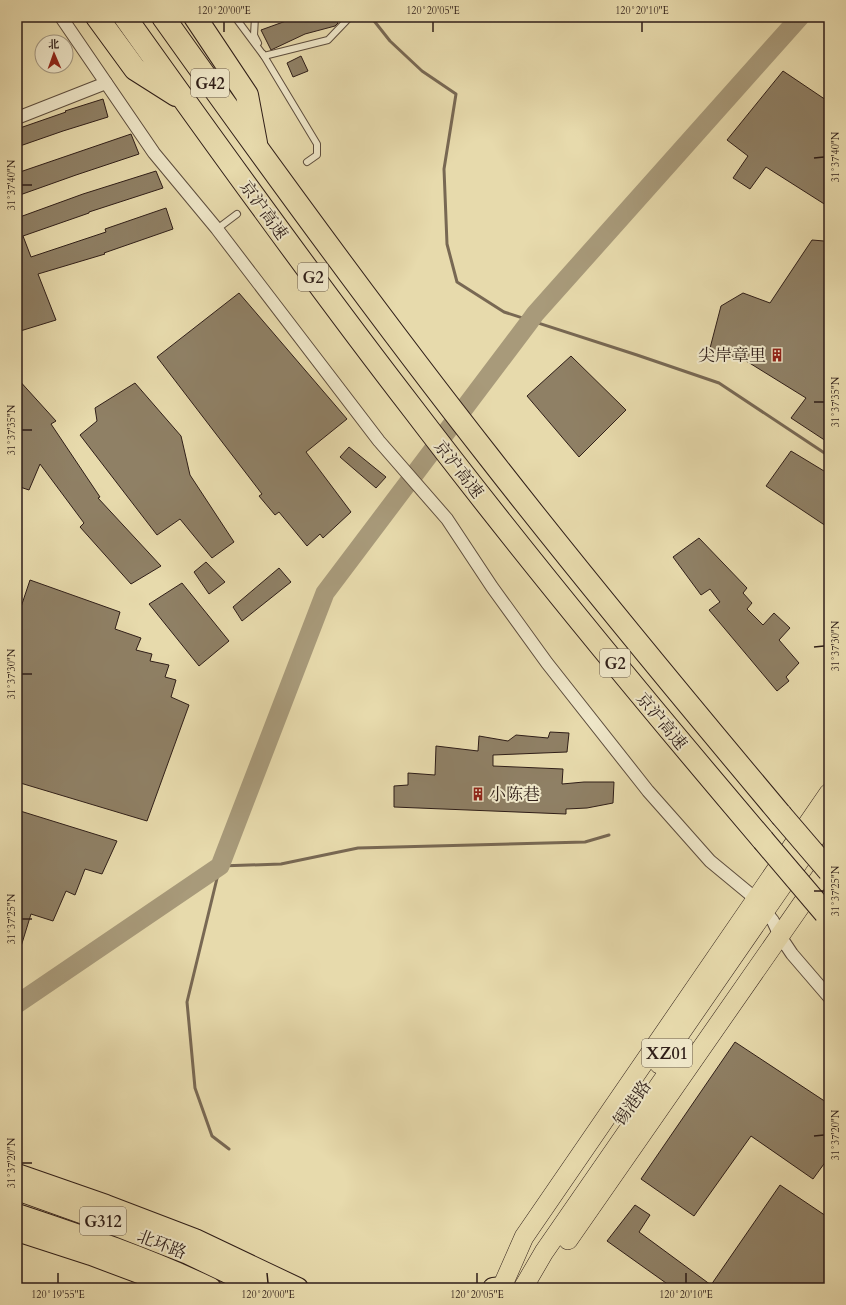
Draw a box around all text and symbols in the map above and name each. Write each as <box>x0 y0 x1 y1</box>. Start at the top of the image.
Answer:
text: 120°20'00"E <box>197 4 251 18</box>
text: 120°20'05"E <box>406 4 460 18</box>
text: 120°20'10"E <box>615 4 669 18</box>
north arrow <box>34 34 74 74</box>
text: 北 <box>48 37 59 52</box>
road number: G42 <box>191 69 229 97</box>
text: 31°37'40"N <box>829 131 843 182</box>
text: 31°37'40"N <box>5 159 19 210</box>
street label: 京沪高速 <box>234 176 293 245</box>
road number: G2 <box>298 263 328 291</box>
place label: 尖岸章里 <box>698 344 766 367</box>
building icon: 尖岸章里 <box>769 347 785 363</box>
text: 31°37'35"N <box>829 376 843 427</box>
text: 31°37'35"N <box>5 404 19 455</box>
street label: 京沪高速 <box>429 435 489 503</box>
text: 31°37'30"N <box>829 620 843 671</box>
text: 31°37'30"N <box>5 648 19 699</box>
road number: G2 <box>600 649 630 677</box>
street label: 京沪高速 <box>631 688 692 755</box>
place label: 小陈巷 <box>489 783 540 806</box>
building icon: 小陈巷 <box>470 786 486 802</box>
text: 31°37'25"N <box>829 865 843 916</box>
text: 31°37'25"N <box>5 893 19 944</box>
road number: XZ01 <box>642 1039 692 1067</box>
street label: 锡港路 <box>608 1076 656 1131</box>
text: 31°37'20"N <box>829 1109 843 1160</box>
text: 31°37'20"N <box>5 1137 19 1188</box>
road number: G312 <box>80 1207 126 1235</box>
street label: 北环路 <box>134 1225 190 1264</box>
text: 120°19'55"E <box>31 1288 85 1302</box>
text: 120°20'00"E <box>241 1288 295 1302</box>
text: 120°20'05"E <box>450 1288 504 1302</box>
text: 120°20'10"E <box>659 1288 713 1302</box>

